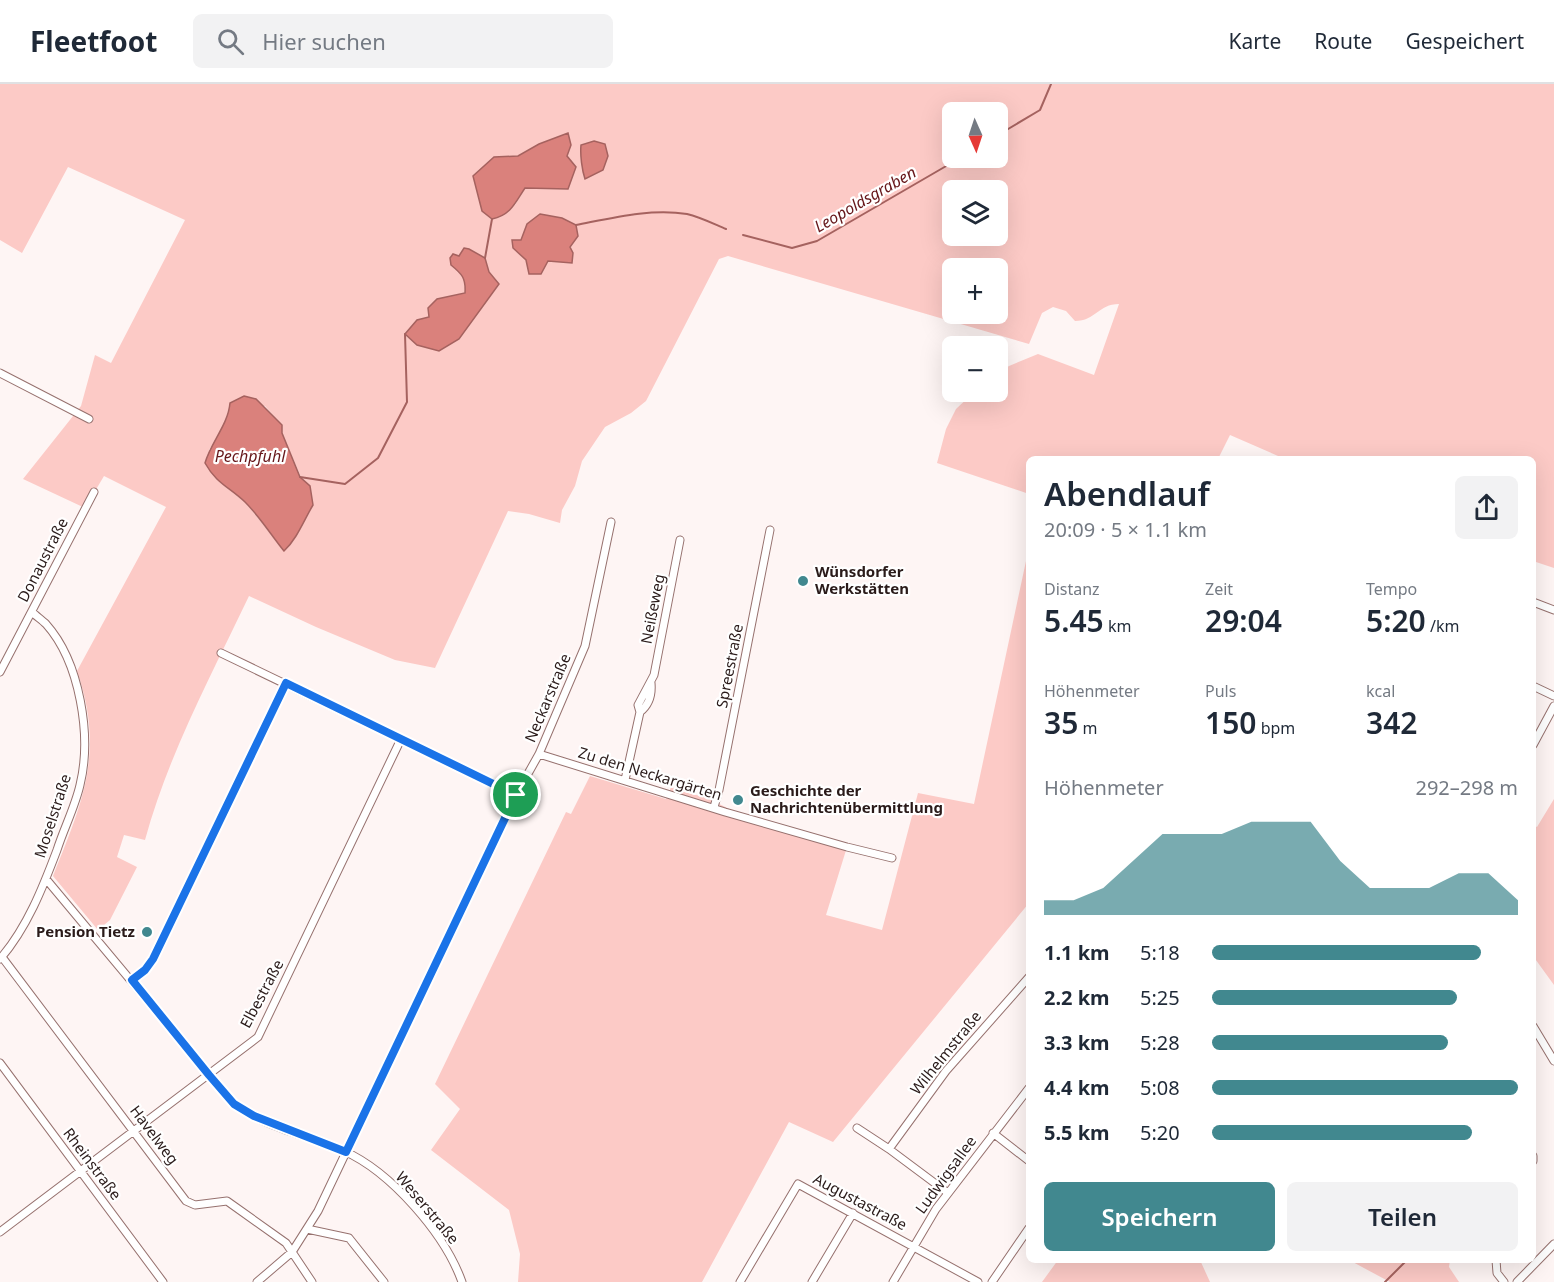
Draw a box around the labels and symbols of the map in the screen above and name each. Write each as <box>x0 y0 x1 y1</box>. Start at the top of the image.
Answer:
north arrow <box>942 102 1008 168</box>
water label: Leopoldsgraben <box>810 161 920 237</box>
water label: Pechpfuhl <box>215 445 286 467</box>
street label: Donaustraße <box>12 514 72 605</box>
place label: Wünsdorfer Werkstätten <box>815 561 909 598</box>
street label: Neißeweg <box>635 572 669 645</box>
marker: Wünsdorfer Werkstätten <box>796 574 810 588</box>
street label: Spreestraße <box>711 622 747 709</box>
street label: Neckarstraße <box>519 650 575 745</box>
street label: Zu den Neckargärten <box>576 742 725 804</box>
pin <box>490 769 541 820</box>
street label: Moselstraße <box>29 771 75 860</box>
place label: Geschichte der Nachrichtenübermittlung <box>750 780 943 817</box>
marker: Geschichte der Nachrichtenübermittlung <box>731 793 745 807</box>
place label: Pension Tietz <box>36 921 135 941</box>
marker: Pension Tietz <box>140 925 154 939</box>
street label: Elbestraße <box>235 956 287 1031</box>
street label: Wilhelmstraße <box>905 1006 985 1098</box>
street label: Havelweg <box>126 1101 184 1168</box>
street label: Rheinstraße <box>59 1123 126 1203</box>
street label: Ludwigsallee <box>910 1132 980 1217</box>
street label: Weserstraße <box>392 1167 464 1248</box>
street label: Augustastraße <box>810 1168 911 1234</box>

